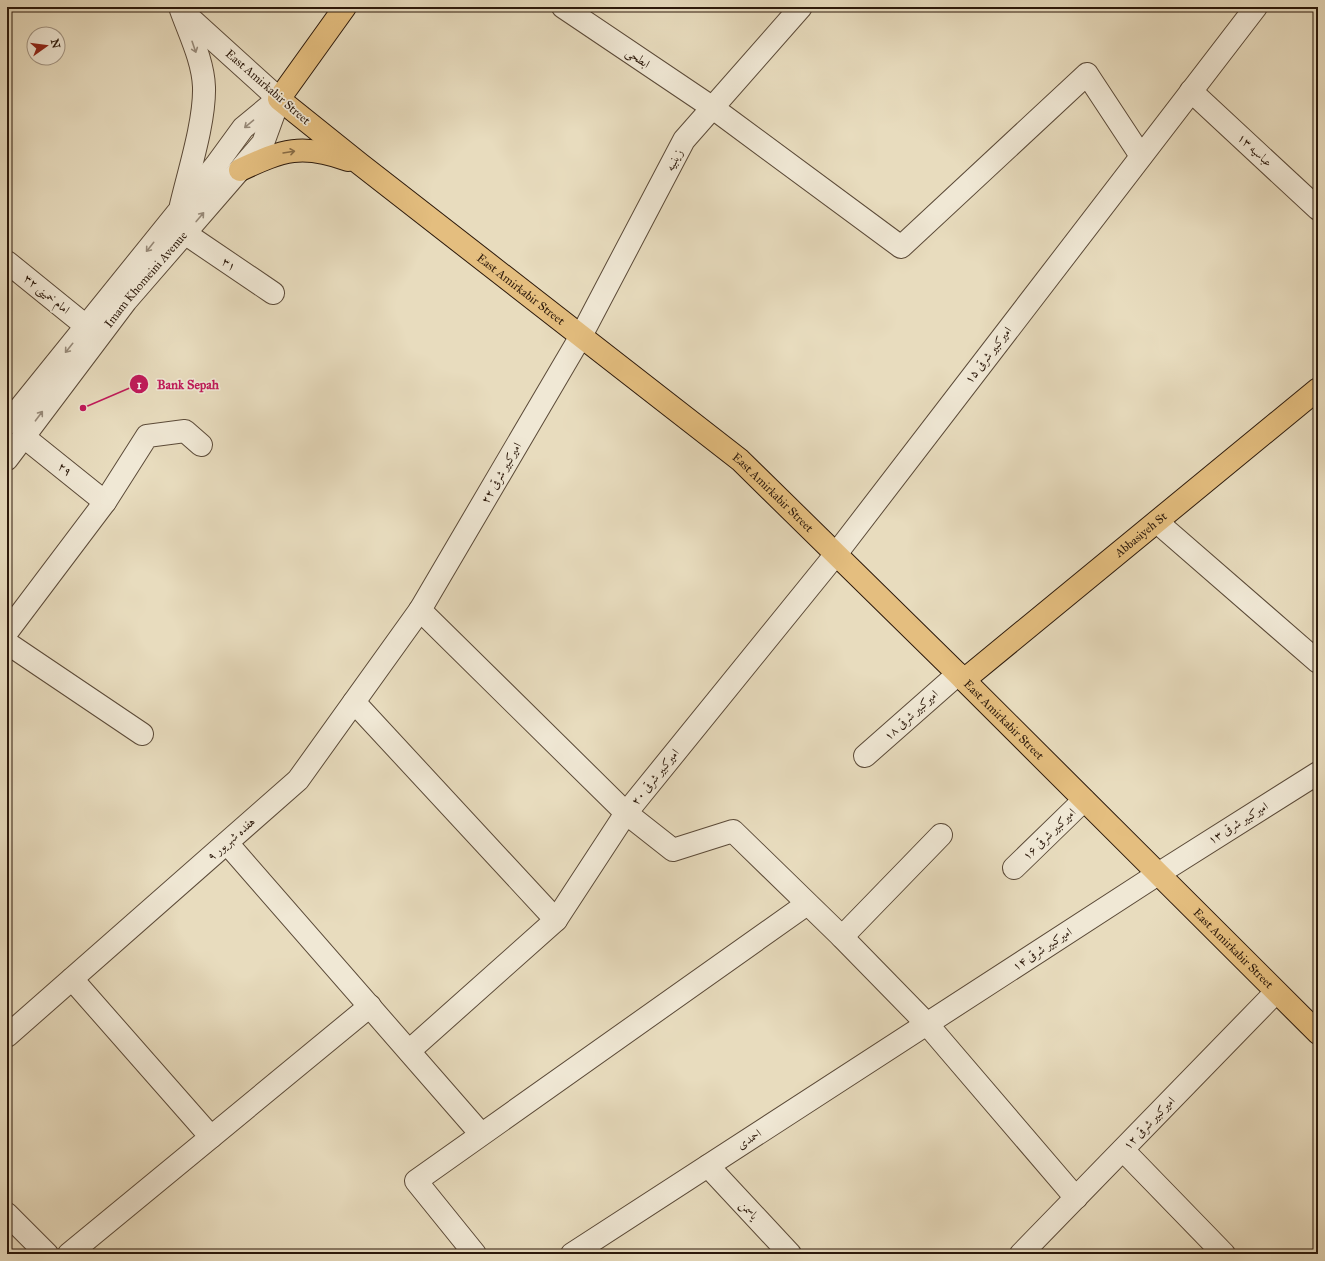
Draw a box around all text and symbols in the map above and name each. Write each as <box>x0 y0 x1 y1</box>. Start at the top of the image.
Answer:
north arrow <box>26 26 66 66</box>
text: N <box>48 38 63 50</box>
one-way arrow <box>191 41 199 53</box>
street label: ابطحی <box>622 45 653 73</box>
street label: East Amirkabir Street <box>223 46 314 128</box>
one-way arrow <box>244 119 254 128</box>
street label: عباسیه ۱۳ <box>1235 130 1275 170</box>
street label: زینبیه <box>662 146 686 173</box>
one-way arrow <box>283 148 296 156</box>
one-way arrow <box>195 212 204 223</box>
street label: Imam Khomeini Avenue <box>102 229 190 330</box>
one-way arrow <box>146 241 155 252</box>
street label: East Amirkabir Street <box>474 251 568 328</box>
street label: ۳۱ <box>219 254 239 274</box>
street label: امام خمینی ۳۲ <box>19 271 73 320</box>
street label: امیرکبیر شرقی ۱۵ <box>962 324 1015 387</box>
one-way arrow <box>64 342 73 353</box>
callout: Bank Sepah <box>129 372 227 397</box>
text: Bank Sepah <box>157 377 220 393</box>
text: 1 <box>137 378 142 392</box>
one-way arrow <box>35 411 43 422</box>
street label: امیرکبیر شرقی ۲۲ <box>478 440 525 506</box>
street label: East Amirkabir Street <box>730 450 817 536</box>
street label: ۲۹ <box>55 459 75 479</box>
street label: Abbasiyeh St <box>1111 509 1170 561</box>
street label: East Amirkabir Street <box>961 677 1047 763</box>
street label: امیرکبیر شرقی ۱۸ <box>881 687 942 744</box>
street label: امیرکبیر شرقی ۲۰ <box>628 746 683 808</box>
street label: امیرکبیر شرقی ۱۳ <box>1205 799 1271 848</box>
street label: امیرکبیر شرقی ۱۶ <box>1020 805 1079 863</box>
street label: هفده شهریور ۹ <box>204 814 258 864</box>
street label: East Amirkabir Street <box>1190 906 1277 992</box>
street label: امیرکبیر شرقی ۱۴ <box>1010 924 1075 974</box>
street label: امیرکبیر شرقی ۱۲ <box>1120 1093 1179 1153</box>
street label: احمدی <box>734 1126 764 1152</box>
street label: یاسمن <box>735 1198 762 1224</box>

